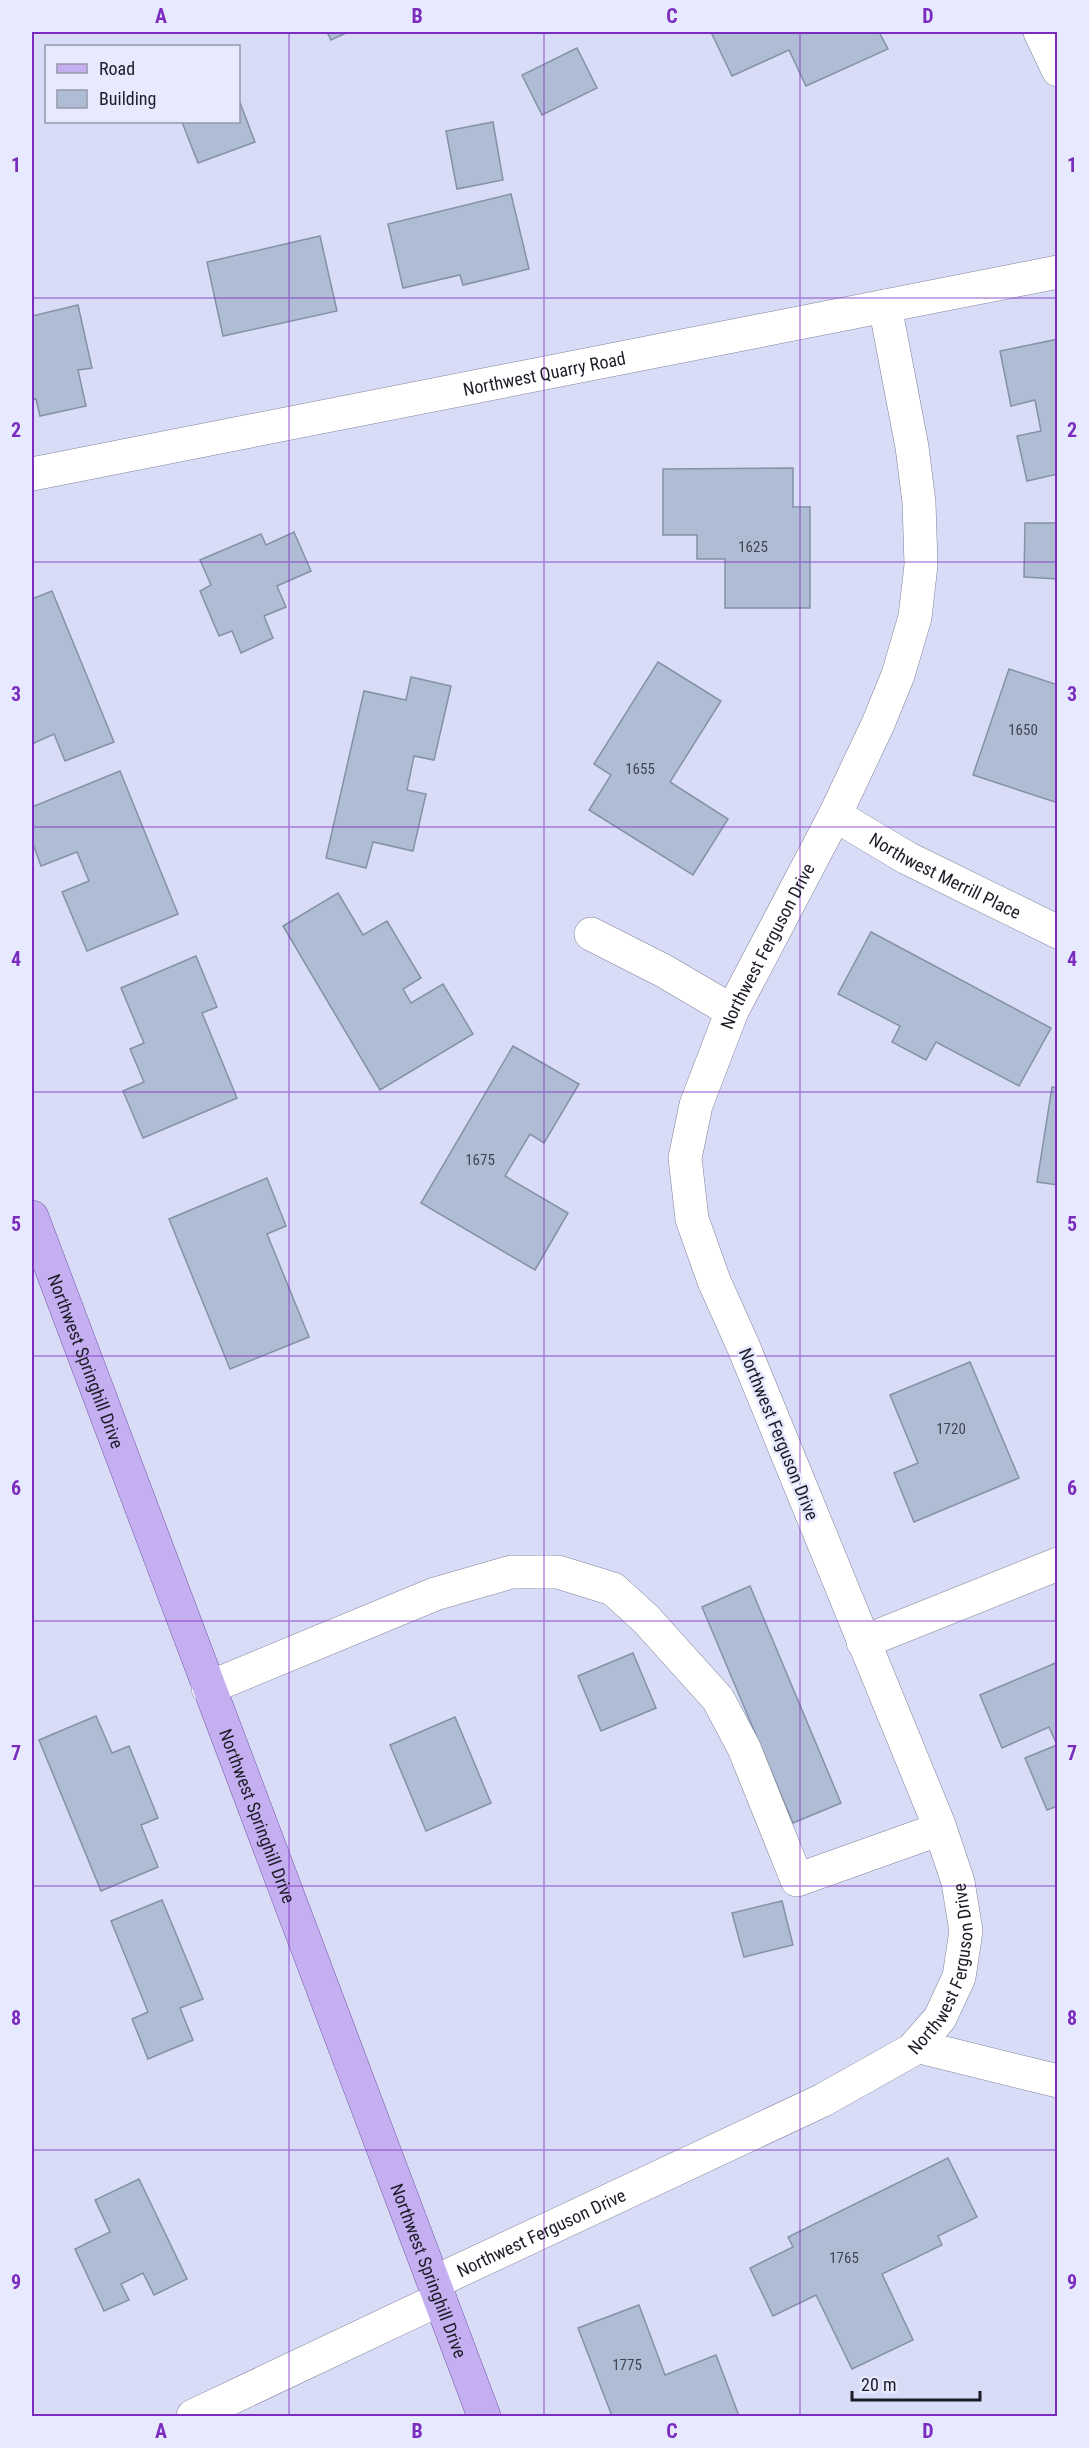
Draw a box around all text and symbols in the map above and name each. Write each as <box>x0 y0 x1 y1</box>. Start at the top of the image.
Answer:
text: A <box>155 4 167 28</box>
text: B <box>411 4 423 28</box>
text: C <box>666 4 678 28</box>
text: D <box>922 4 934 28</box>
legend <box>45 45 240 123</box>
text: Road <box>99 58 135 79</box>
text: Building <box>99 88 156 109</box>
text: 1 <box>11 153 21 177</box>
text: 1 <box>1067 153 1077 177</box>
street label: Northwest Quarry Road <box>461 347 627 399</box>
text: 2 <box>11 418 21 442</box>
text: 2 <box>1067 418 1077 442</box>
house number: 1625 <box>738 538 768 556</box>
text: 3 <box>11 682 21 706</box>
text: 3 <box>1067 682 1077 706</box>
house number: 1650 <box>1008 721 1038 739</box>
house number: 1655 <box>625 760 655 778</box>
street label: Northwest Merrill Place <box>866 828 1024 923</box>
street label: Northwest Ferguson Drive <box>716 859 818 1032</box>
text: 4 <box>11 947 21 971</box>
text: 4 <box>1067 947 1077 971</box>
house number: 1675 <box>465 1151 495 1169</box>
text: 5 <box>11 1212 21 1236</box>
text: 5 <box>1067 1212 1077 1236</box>
street label: Northwest Springhill Drive <box>44 1271 129 1451</box>
street label: Northwest Ferguson Drive <box>735 1345 823 1523</box>
house number: 1720 <box>936 1420 966 1438</box>
text: 6 <box>11 1476 21 1500</box>
text: 6 <box>1067 1476 1077 1500</box>
street label: Northwest Springhill Drive <box>215 1726 300 1906</box>
text: 7 <box>11 1741 21 1765</box>
text: 7 <box>1067 1741 1077 1765</box>
street label: Northwest Ferguson Drive <box>903 1882 976 2058</box>
text: 8 <box>11 2006 21 2030</box>
text: 8 <box>1067 2006 1077 2030</box>
street label: Northwest Springhill Drive <box>387 2181 472 2361</box>
street label: Northwest Ferguson Drive <box>453 2184 629 2281</box>
house number: 1765 <box>829 2249 859 2267</box>
text: 9 <box>11 2270 21 2294</box>
text: 9 <box>1067 2270 1077 2294</box>
house number: 1775 <box>612 2356 642 2374</box>
scale bar <box>852 2364 980 2402</box>
text: 20 m <box>861 2374 896 2395</box>
text: A <box>155 2419 167 2443</box>
text: B <box>411 2419 423 2443</box>
text: C <box>666 2419 678 2443</box>
text: D <box>922 2419 934 2443</box>

